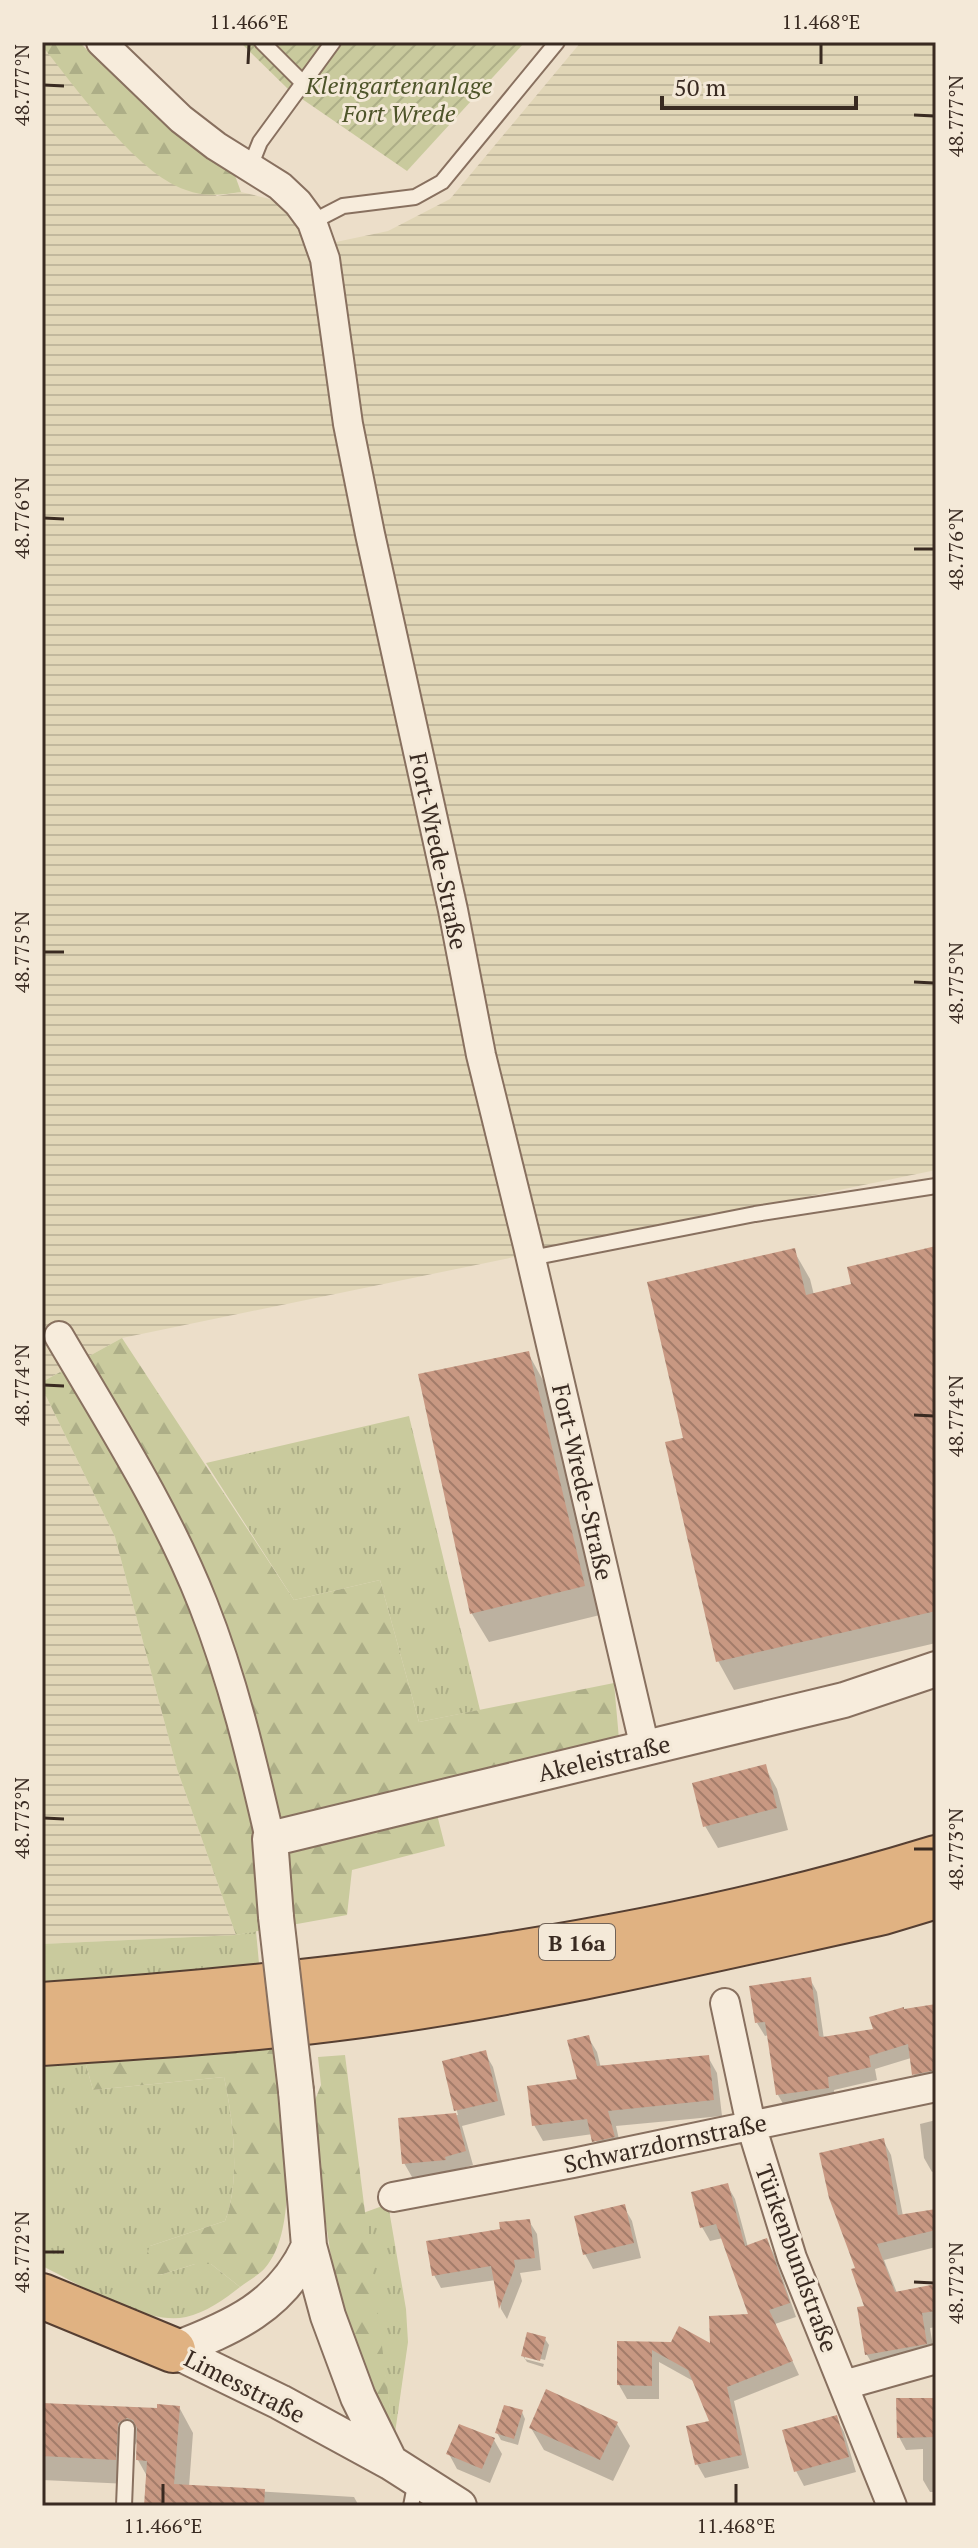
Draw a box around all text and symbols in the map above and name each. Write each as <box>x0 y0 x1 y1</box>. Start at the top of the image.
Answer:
text: 11.466°E <box>210 8 289 35</box>
text: 11.468°E <box>782 8 861 35</box>
text: 48.777°N <box>8 44 35 126</box>
scale bar <box>662 60 856 110</box>
park label: Kleingartenanlage Fort Wrede <box>305 69 493 129</box>
text: 50 m <box>674 71 726 103</box>
text: 48.777°N <box>942 75 969 157</box>
text: 48.776°N <box>8 477 35 559</box>
text: 48.776°N <box>942 508 969 590</box>
street label: Fort-Wrede-Straße <box>402 749 476 953</box>
text: 48.775°N <box>8 911 35 993</box>
text: 48.775°N <box>942 942 969 1024</box>
text: 48.774°N <box>8 1344 35 1426</box>
text: 48.774°N <box>942 1375 969 1457</box>
street label: Fort-Wrede-Straße <box>545 1381 621 1583</box>
street label: Akeleistraße <box>535 1727 673 1789</box>
text: 48.773°N <box>8 1777 35 1859</box>
text: 48.773°N <box>942 1808 969 1890</box>
road number: B 16a <box>539 1924 615 1960</box>
street label: Schwarzdornstraße <box>561 2106 769 2180</box>
street label: Türkenbundstraße <box>748 2160 846 2356</box>
text: 48.772°N <box>8 2211 35 2293</box>
text: 48.772°N <box>942 2242 969 2324</box>
street label: Limesstraße <box>179 2342 311 2430</box>
text: 11.466°E <box>124 2512 203 2539</box>
text: 11.468°E <box>697 2512 776 2539</box>

